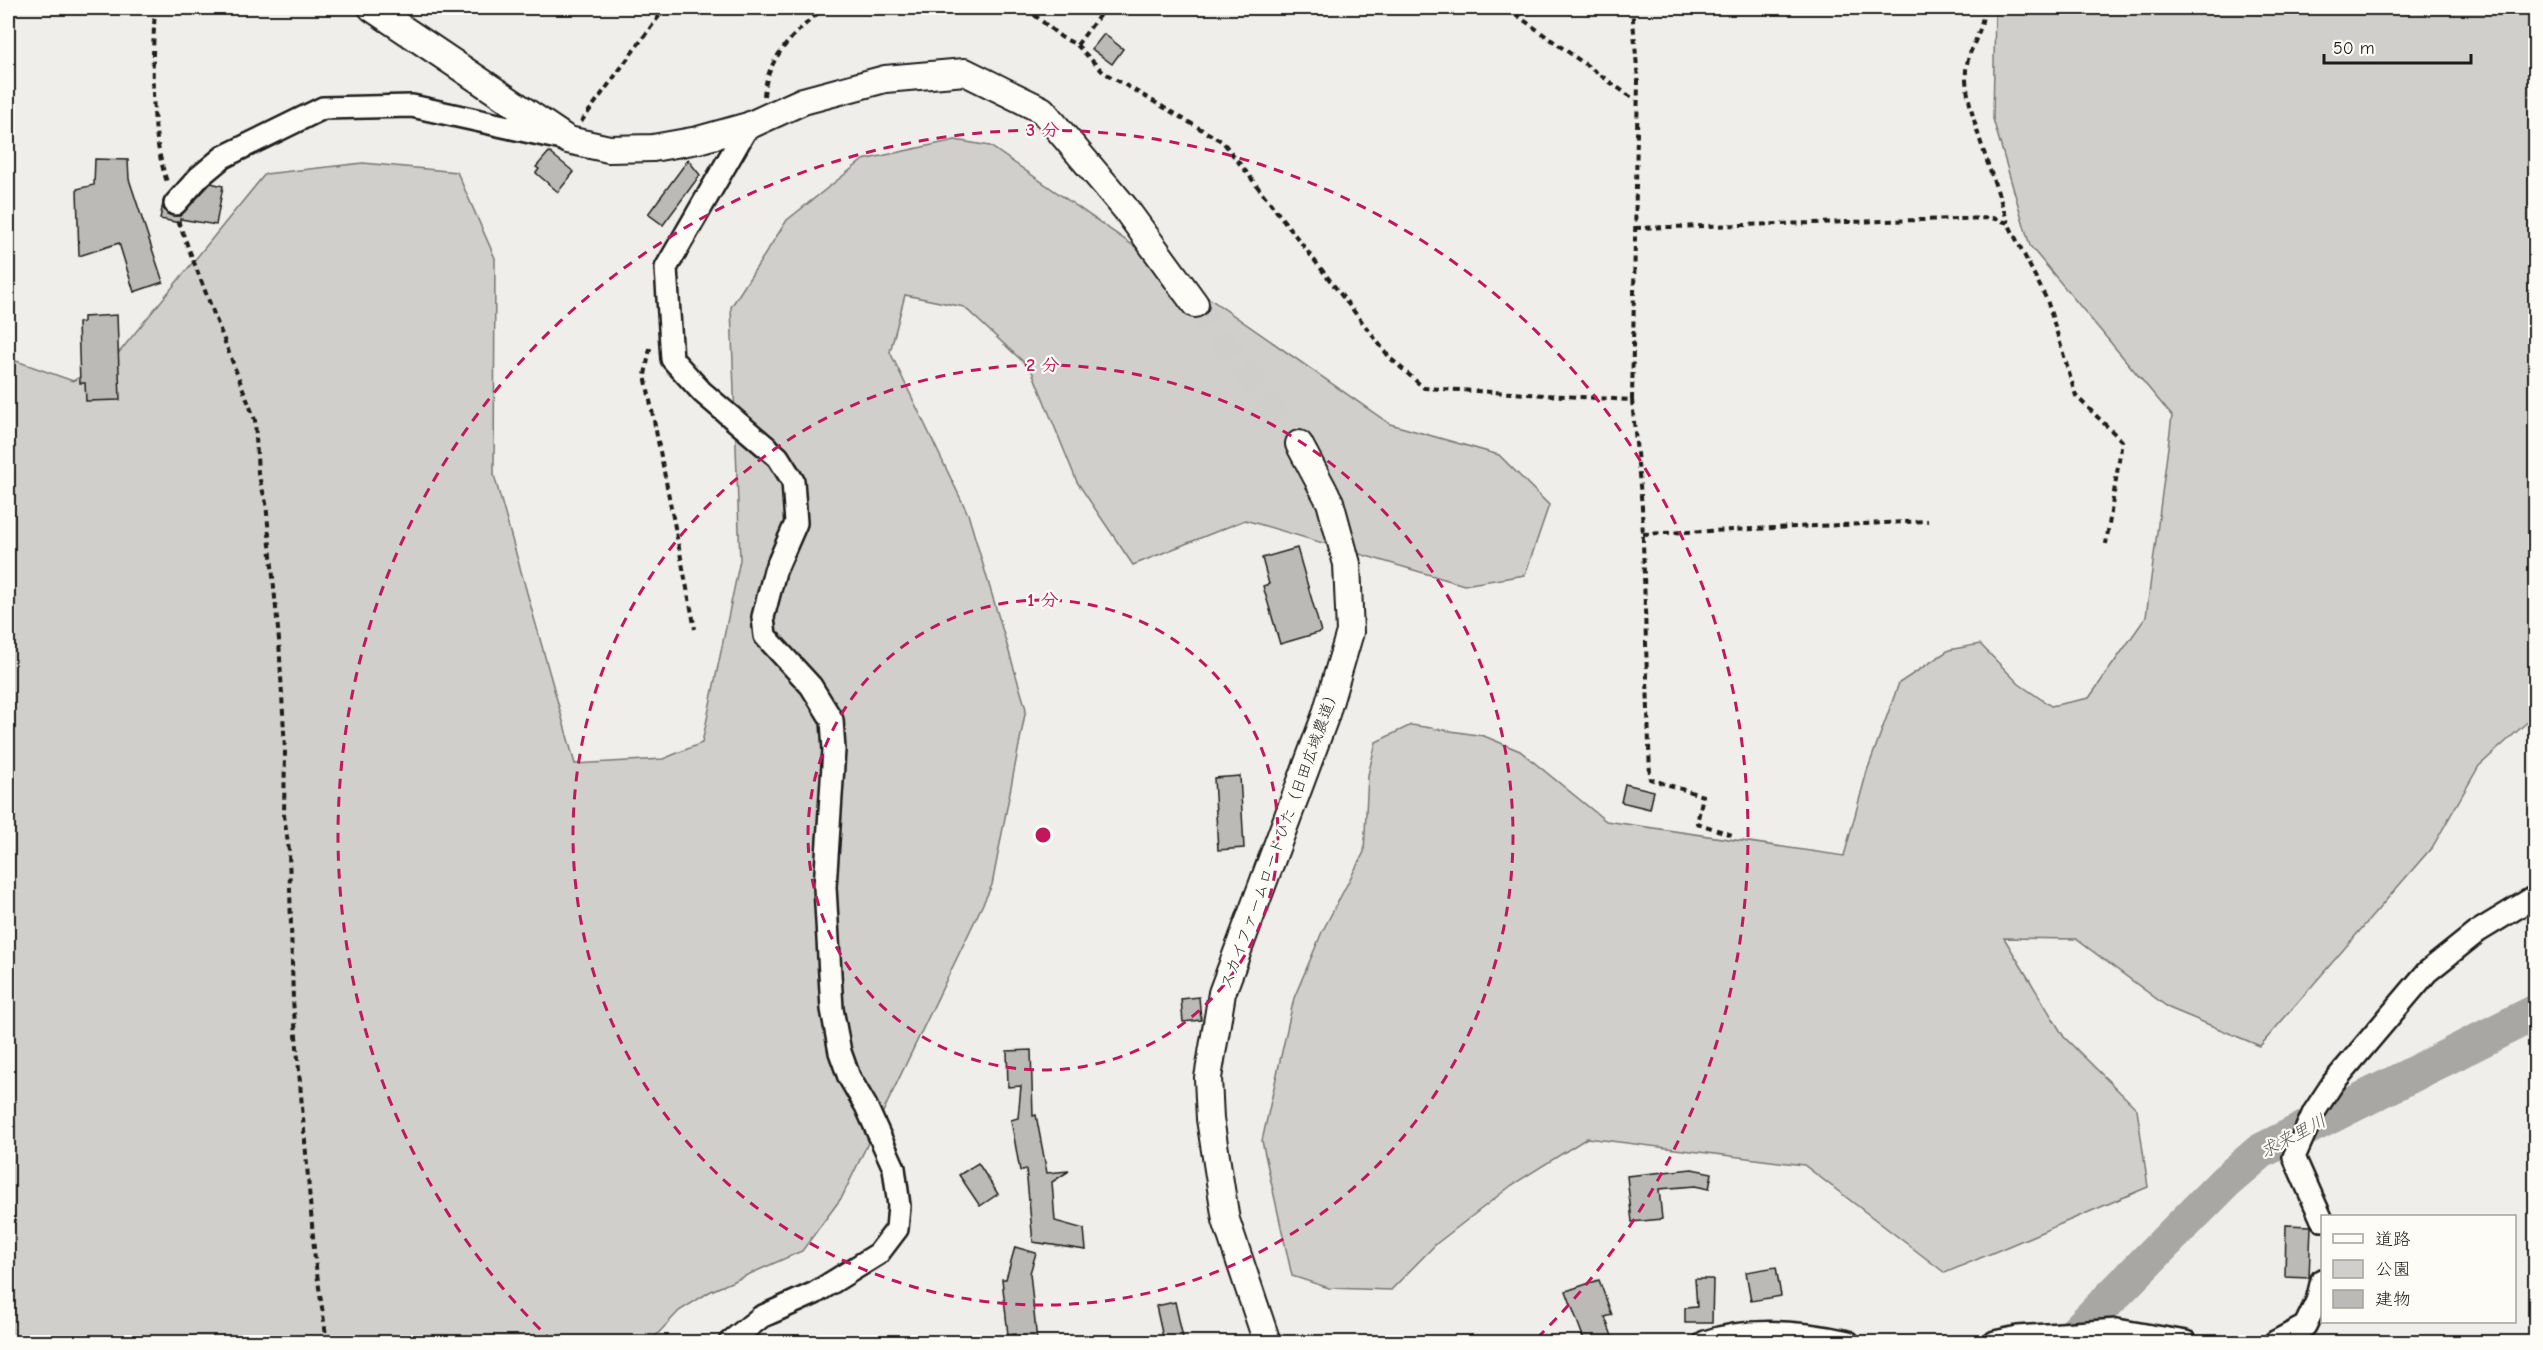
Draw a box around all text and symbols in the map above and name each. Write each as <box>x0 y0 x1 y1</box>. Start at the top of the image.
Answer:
scale bar <box>2324 27 2471 65</box>
text: 50 m <box>2333 38 2375 59</box>
text: 3 分 <box>1026 120 1060 141</box>
text: 2 分 <box>1026 355 1060 376</box>
text: 1 分 <box>1027 590 1059 611</box>
street label: スカイファームロードひた（日田広域農道） <box>1217 685 1343 991</box>
centre of rings <box>1033 825 1053 845</box>
water label: 求来里川 <box>2257 1110 2330 1163</box>
legend <box>2321 1215 2516 1323</box>
text: 道路 <box>2375 1229 2411 1250</box>
text: 公園 <box>2375 1259 2411 1280</box>
text: 建物 <box>2375 1289 2411 1310</box>

